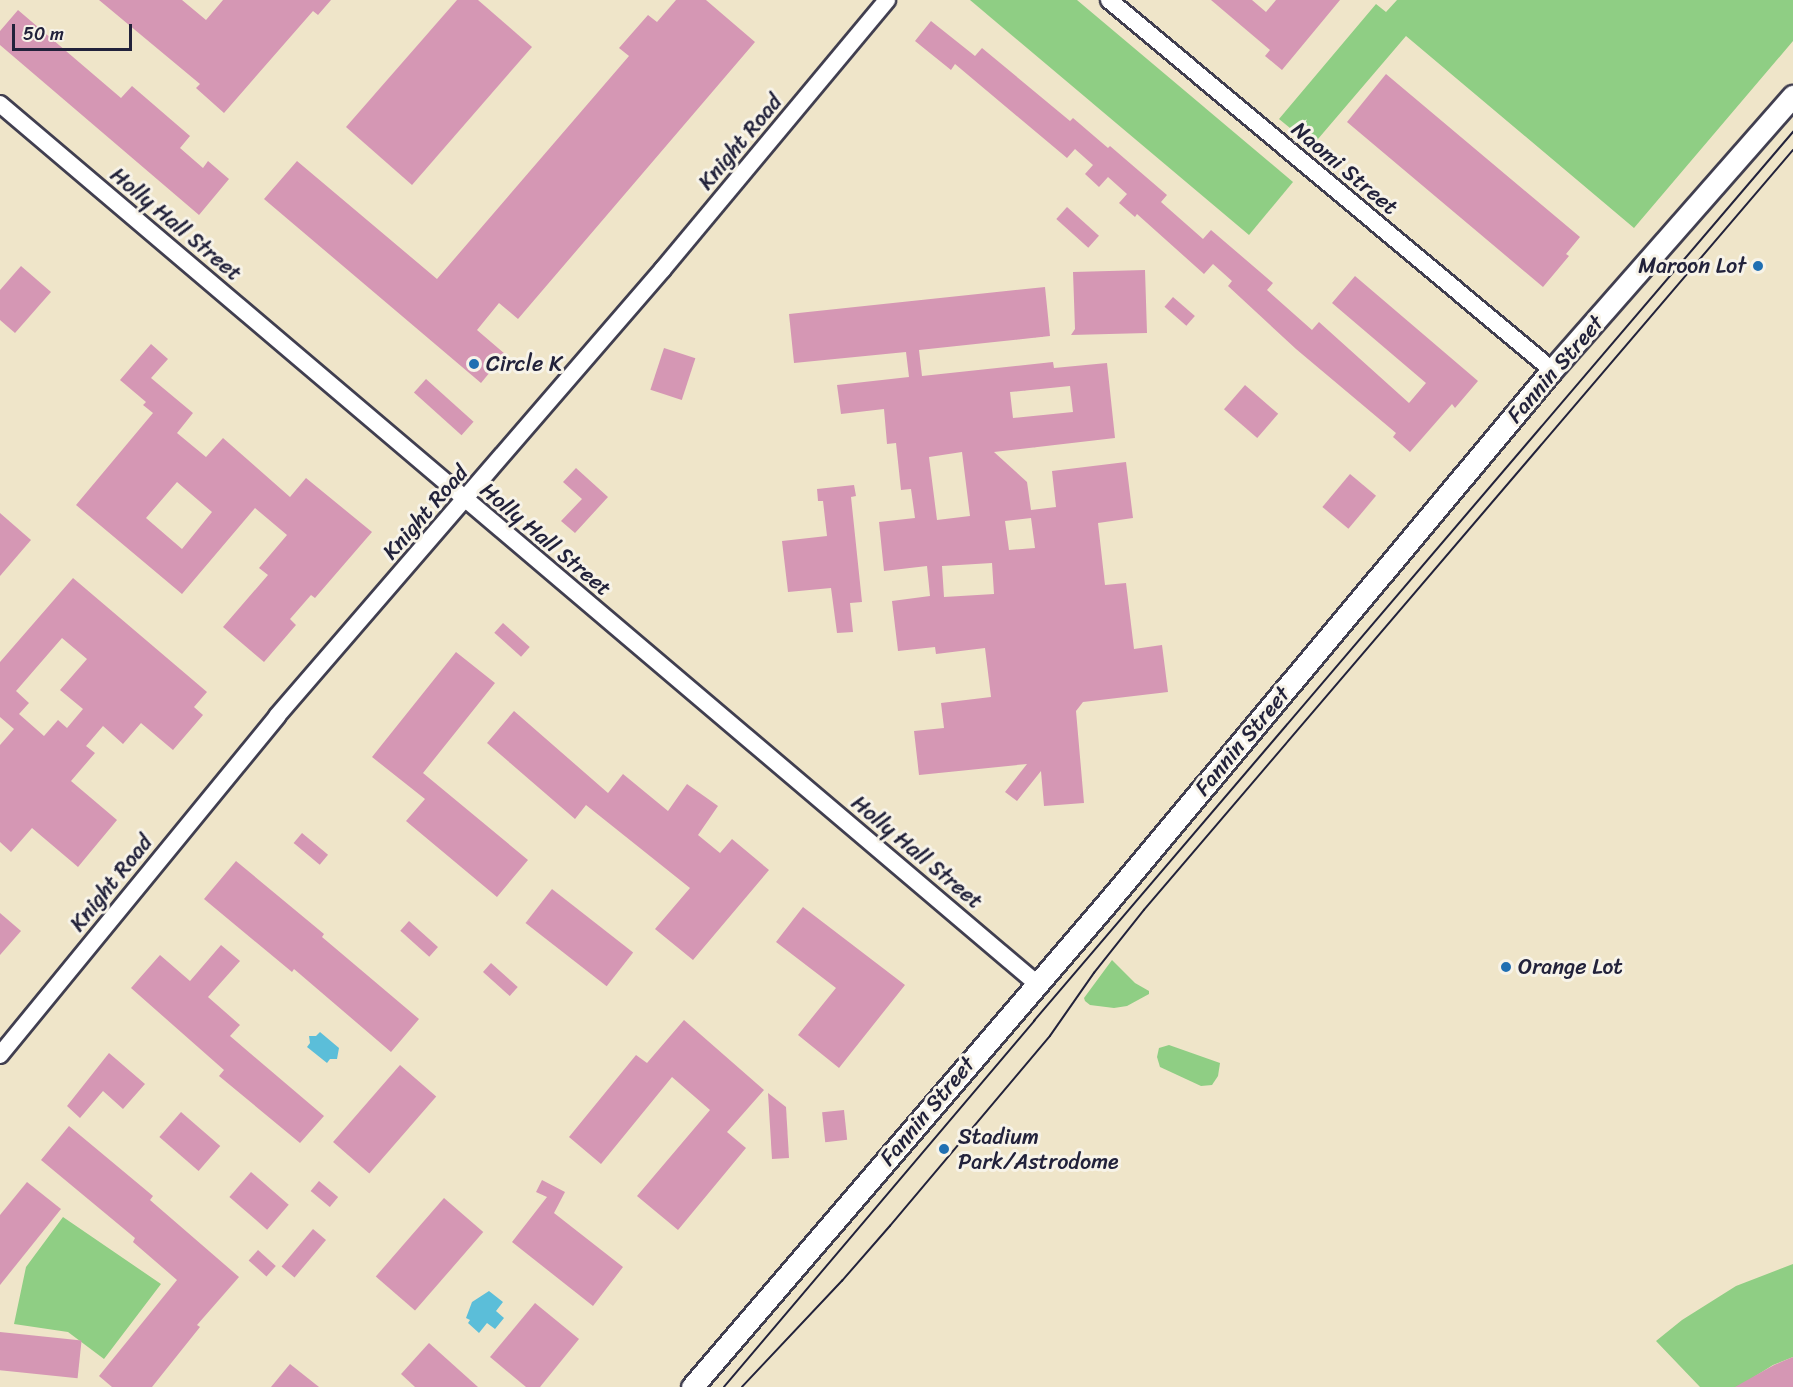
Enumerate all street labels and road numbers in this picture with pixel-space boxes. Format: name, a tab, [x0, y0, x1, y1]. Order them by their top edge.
street label: Knight Road	[692, 89, 788, 195]
street label: Naomi Street	[1287, 116, 1403, 220]
street label: Holly Hall Street	[104, 161, 248, 287]
street label: Fannin Street	[1501, 310, 1609, 428]
street label: Knight Road	[377, 459, 473, 565]
street label: Holly Hall Street	[474, 476, 618, 602]
street label: Fannin Street	[1189, 681, 1295, 801]
street label: Holly Hall Street	[845, 789, 989, 915]
street label: Knight Road	[64, 829, 158, 937]
street label: Fannin Street	[874, 1051, 980, 1171]

